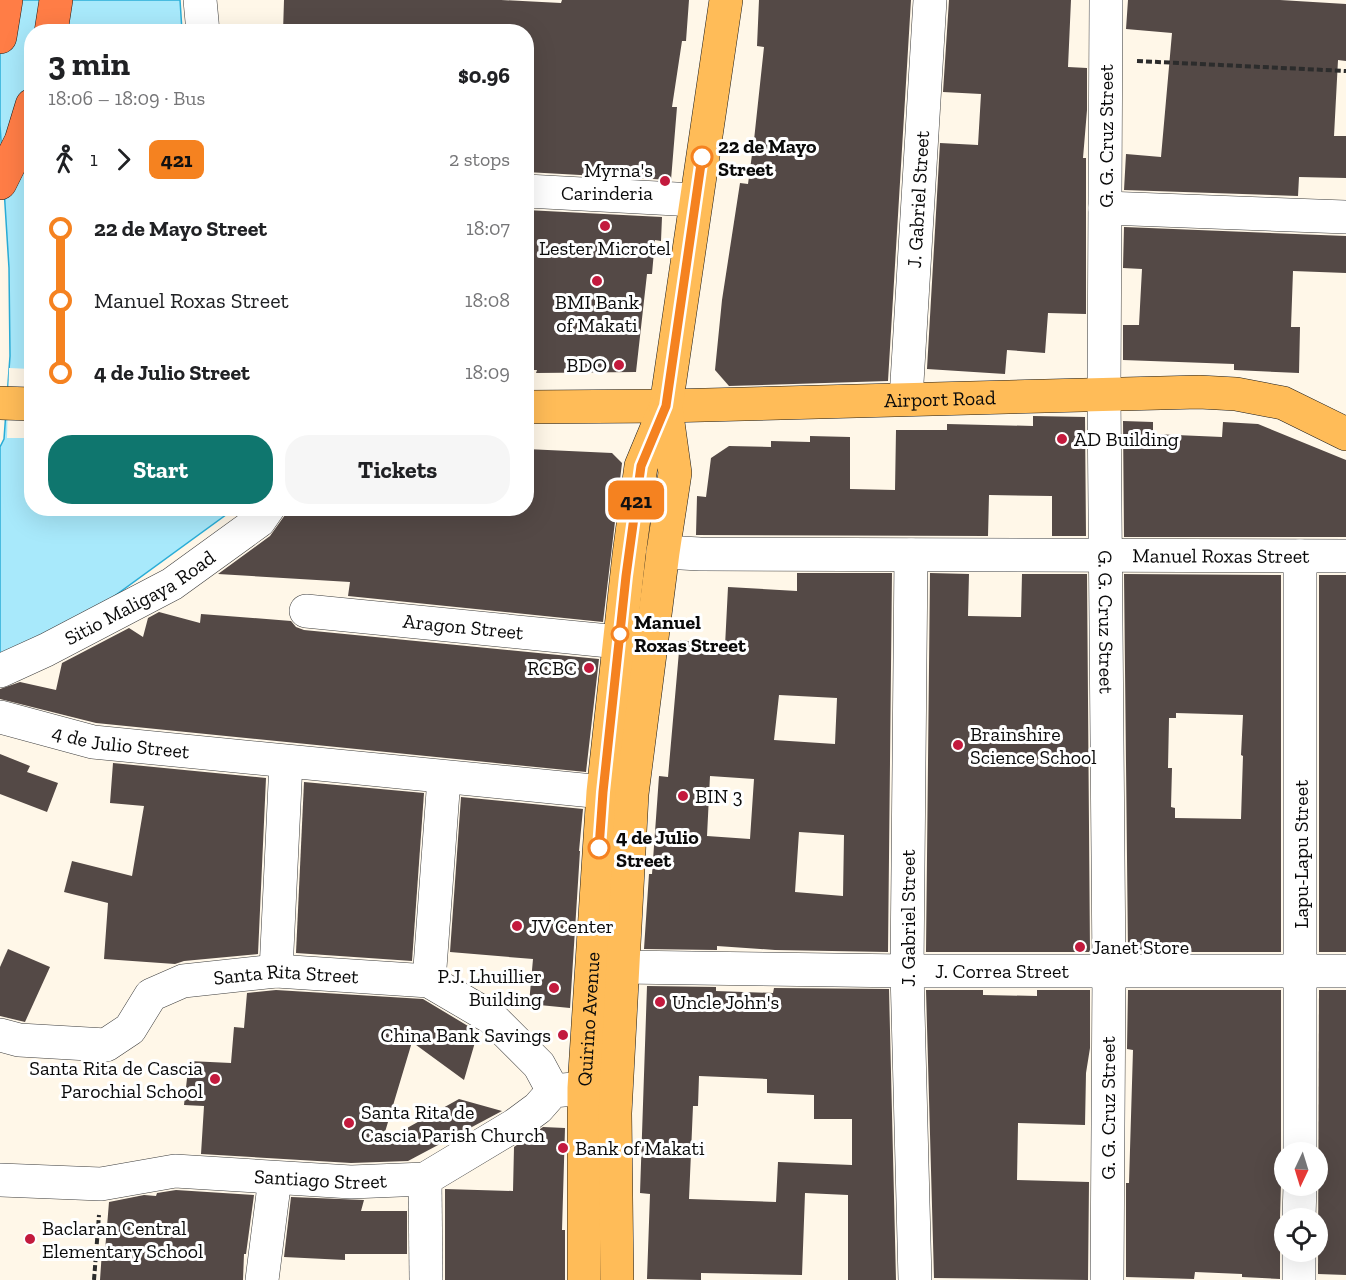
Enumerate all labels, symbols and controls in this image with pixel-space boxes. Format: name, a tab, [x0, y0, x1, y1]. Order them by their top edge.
text: 3 min	[48, 44, 130, 83]
text: $0.96	[458, 62, 510, 89]
street label: G. G. Cruz Street	[1094, 64, 1118, 208]
text: 18:06 – 18:09 · Bus	[48, 86, 205, 110]
street label: J. Gabriel Street	[902, 129, 934, 269]
place label: 22 de Mayo Street	[718, 134, 817, 181]
icon: walk	[48, 143, 81, 176]
icon: forward	[107, 143, 140, 176]
marker: 22 de Mayo Street	[691, 146, 713, 168]
text: 1	[90, 147, 98, 171]
text: 421	[161, 147, 192, 172]
text: 2 stops	[449, 147, 510, 171]
place label: Myrna's Carinderia	[561, 158, 653, 205]
marker: Myrna's Carinderia	[658, 174, 672, 188]
text: 22 de Mayo Street	[94, 215, 267, 242]
text: 18:07	[466, 216, 510, 240]
marker: Lester Microtel	[598, 219, 612, 233]
place label: Lester Microtel	[539, 236, 671, 260]
marker: BMI Bank of Makati	[590, 274, 604, 288]
text: Manuel Roxas Street	[94, 287, 289, 314]
text: 18:08	[465, 288, 510, 312]
place label: BMI Bank of Makati	[555, 290, 640, 337]
place label: BDO	[566, 353, 607, 377]
marker: BDO	[612, 358, 626, 372]
text: 4 de Julio Street	[94, 359, 250, 386]
text: 18:09	[465, 360, 510, 384]
street label: Airport Road	[884, 385, 996, 412]
place label: AD Building	[1074, 427, 1179, 451]
marker: AD Building	[1055, 432, 1069, 446]
button: Start	[48, 435, 273, 504]
button: Tickets	[285, 435, 510, 504]
line badge: 421	[602, 480, 670, 520]
text: 421	[620, 488, 652, 513]
street label: Manuel Roxas Street	[1132, 543, 1310, 568]
street label: Sitio Maligaya Road	[60, 545, 220, 650]
street label: G. G. Cruz Street	[1093, 550, 1119, 695]
street label: Aragon Street	[402, 609, 525, 645]
place label: Manuel Roxas Street	[634, 610, 747, 657]
marker: Manuel Roxas Street	[611, 625, 629, 643]
place label: RCBC	[527, 656, 577, 680]
marker: RCBC	[582, 661, 596, 675]
street label: 4 de Julio Street	[50, 720, 191, 763]
place label: Brainshire Science School	[970, 722, 1096, 769]
marker: Brainshire Science School	[951, 738, 965, 752]
street label: Lapu-Lapu Street	[1289, 779, 1313, 928]
place label: BIN 3	[695, 784, 743, 808]
marker: BIN 3	[676, 789, 690, 803]
place label: 4 de Julio Street	[616, 825, 699, 872]
marker: 4 de Julio Street	[588, 837, 610, 859]
street label: J. Gabriel Street	[896, 849, 920, 987]
place label: JV Center	[529, 914, 614, 938]
marker: JV Center	[510, 919, 524, 933]
place label: Janet Store	[1092, 935, 1189, 959]
marker: Janet Store	[1073, 940, 1087, 954]
street label: Quirino Avenue	[572, 951, 605, 1087]
street label: Santa Rita Street	[212, 959, 360, 990]
street label: J. Correa Street	[935, 959, 1069, 983]
place label: P.J. Lhuillier Building	[438, 964, 542, 1011]
marker: P.J. Lhuillier Building	[547, 981, 561, 995]
place label: Uncle John's	[672, 990, 779, 1014]
marker: Uncle John's	[653, 995, 667, 1009]
place label: China Bank Savings	[381, 1023, 551, 1047]
marker: China Bank Savings	[556, 1028, 570, 1042]
street label: G. G. Cruz Street	[1096, 1036, 1120, 1180]
place label: Santa Rita de Cascia Parochial School	[29, 1056, 203, 1103]
marker: Santa Rita de Cascia Parochial School	[208, 1072, 222, 1086]
place label: Santa Rita de Cascia Parish Church	[361, 1100, 546, 1147]
marker: Santa Rita de Cascia Parish Church	[342, 1116, 356, 1130]
place label: Bank of Makati	[575, 1136, 705, 1160]
marker: Bank of Makati	[556, 1141, 570, 1155]
north arrow	[1274, 1142, 1328, 1196]
map controls	[1274, 1142, 1328, 1262]
street label: Santiago Street	[253, 1164, 388, 1194]
button: locate	[1274, 1208, 1328, 1262]
place label: Baclaran Central Elementary School	[42, 1216, 203, 1263]
marker: Baclaran Central Elementary School	[23, 1232, 37, 1246]

